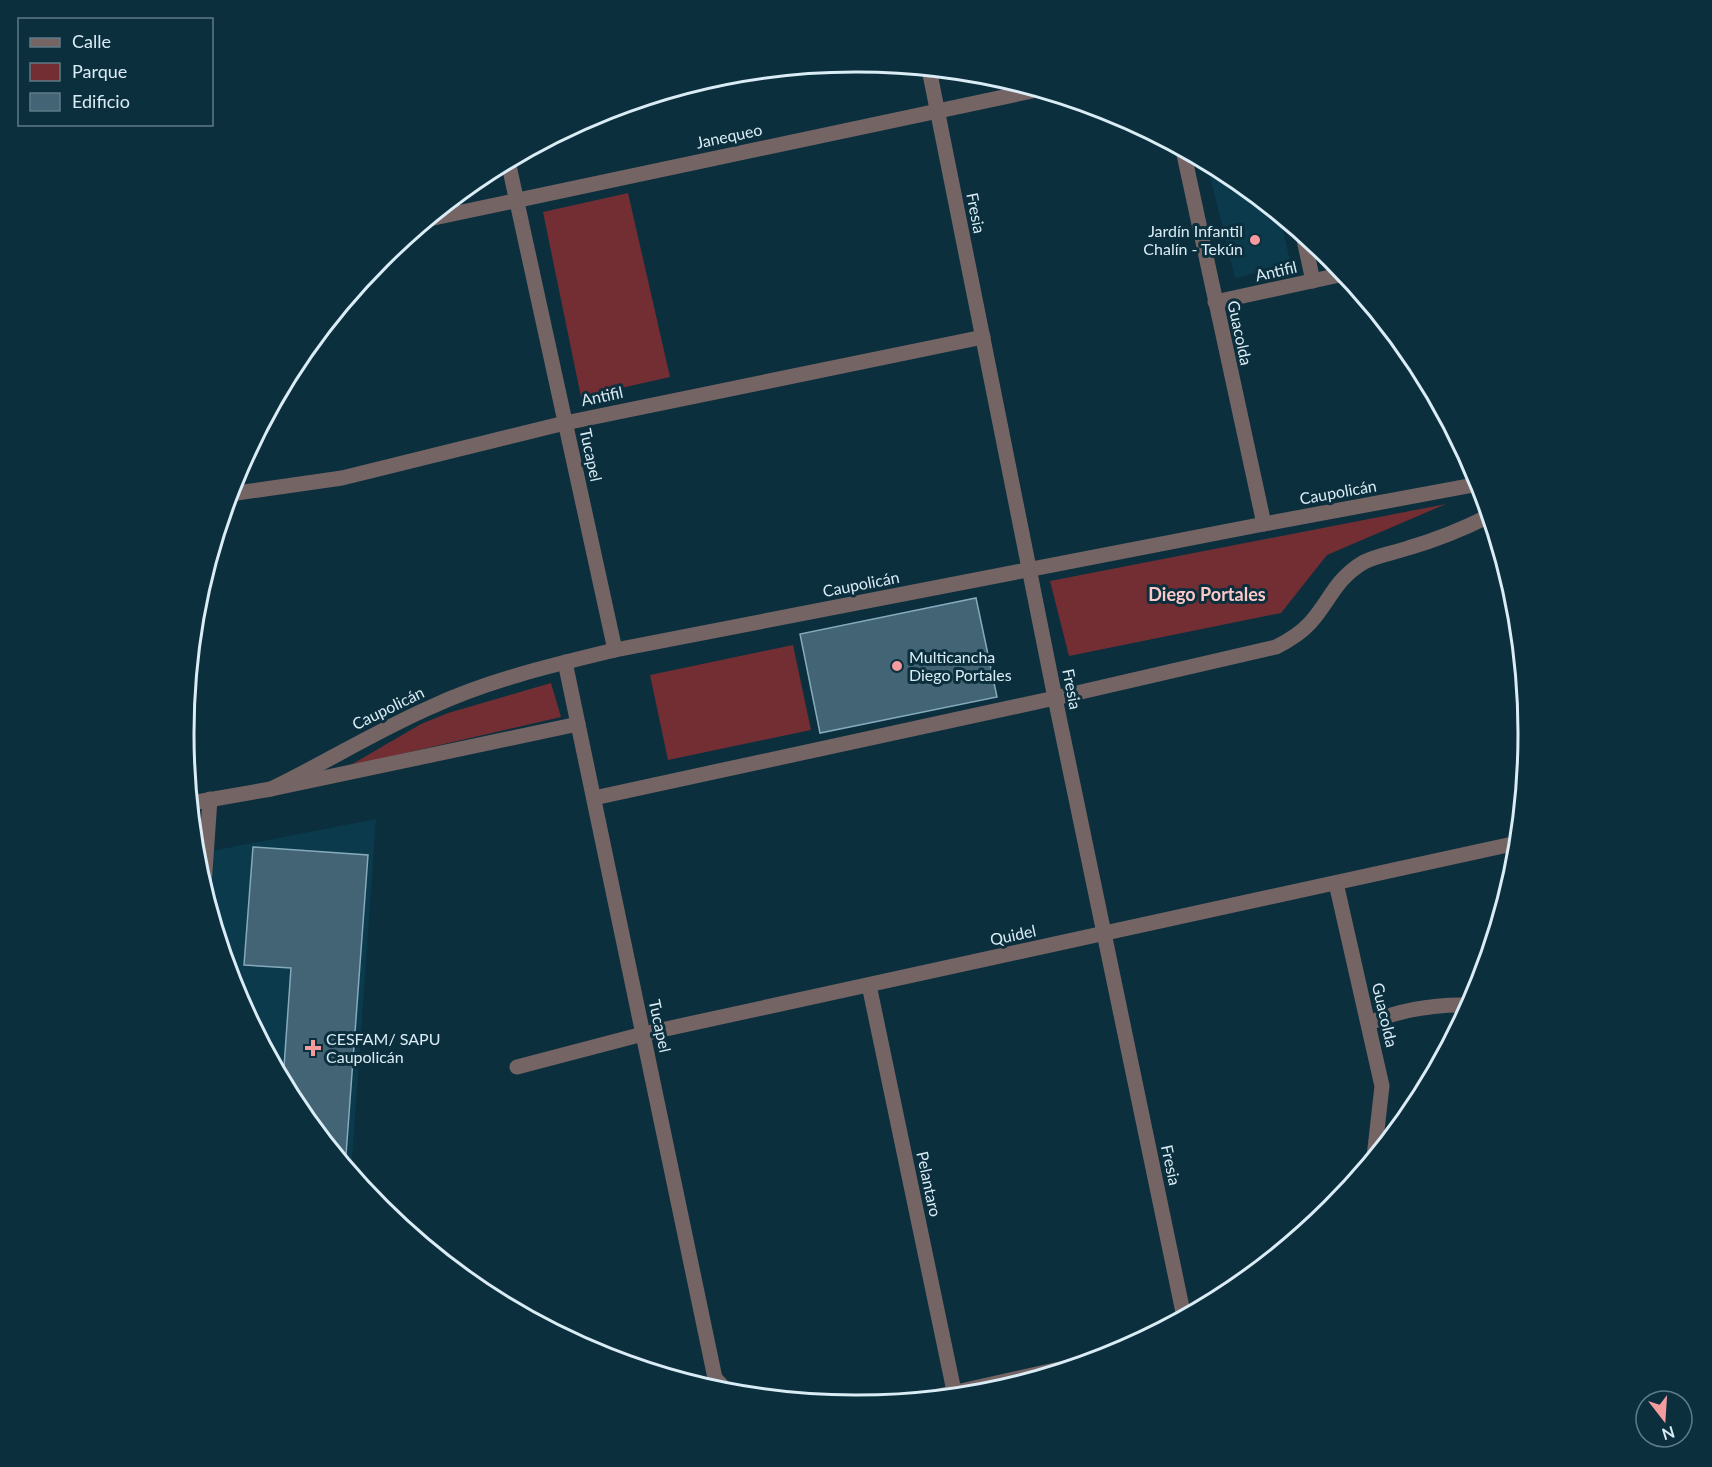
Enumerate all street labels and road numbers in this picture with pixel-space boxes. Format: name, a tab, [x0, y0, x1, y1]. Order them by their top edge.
street label: Janequeo	[694, 119, 764, 152]
street label: Fresia	[963, 191, 990, 235]
street label: Antifil	[1253, 256, 1299, 285]
street label: Guacolda	[1224, 299, 1257, 367]
street label: Antifil	[579, 382, 625, 409]
street label: Tucapel	[577, 427, 606, 483]
street label: Caupolicán	[1298, 475, 1378, 508]
street label: Caupolicán	[821, 567, 901, 600]
street label: Fresia	[1059, 667, 1086, 711]
street label: Caupolicán	[349, 682, 427, 733]
street label: Quidel	[988, 920, 1038, 949]
street label: Guacolda	[1369, 981, 1402, 1049]
street label: Tucapel	[646, 998, 675, 1054]
street label: Fresia	[1158, 1143, 1185, 1187]
street label: Pelantaro	[913, 1149, 946, 1218]

